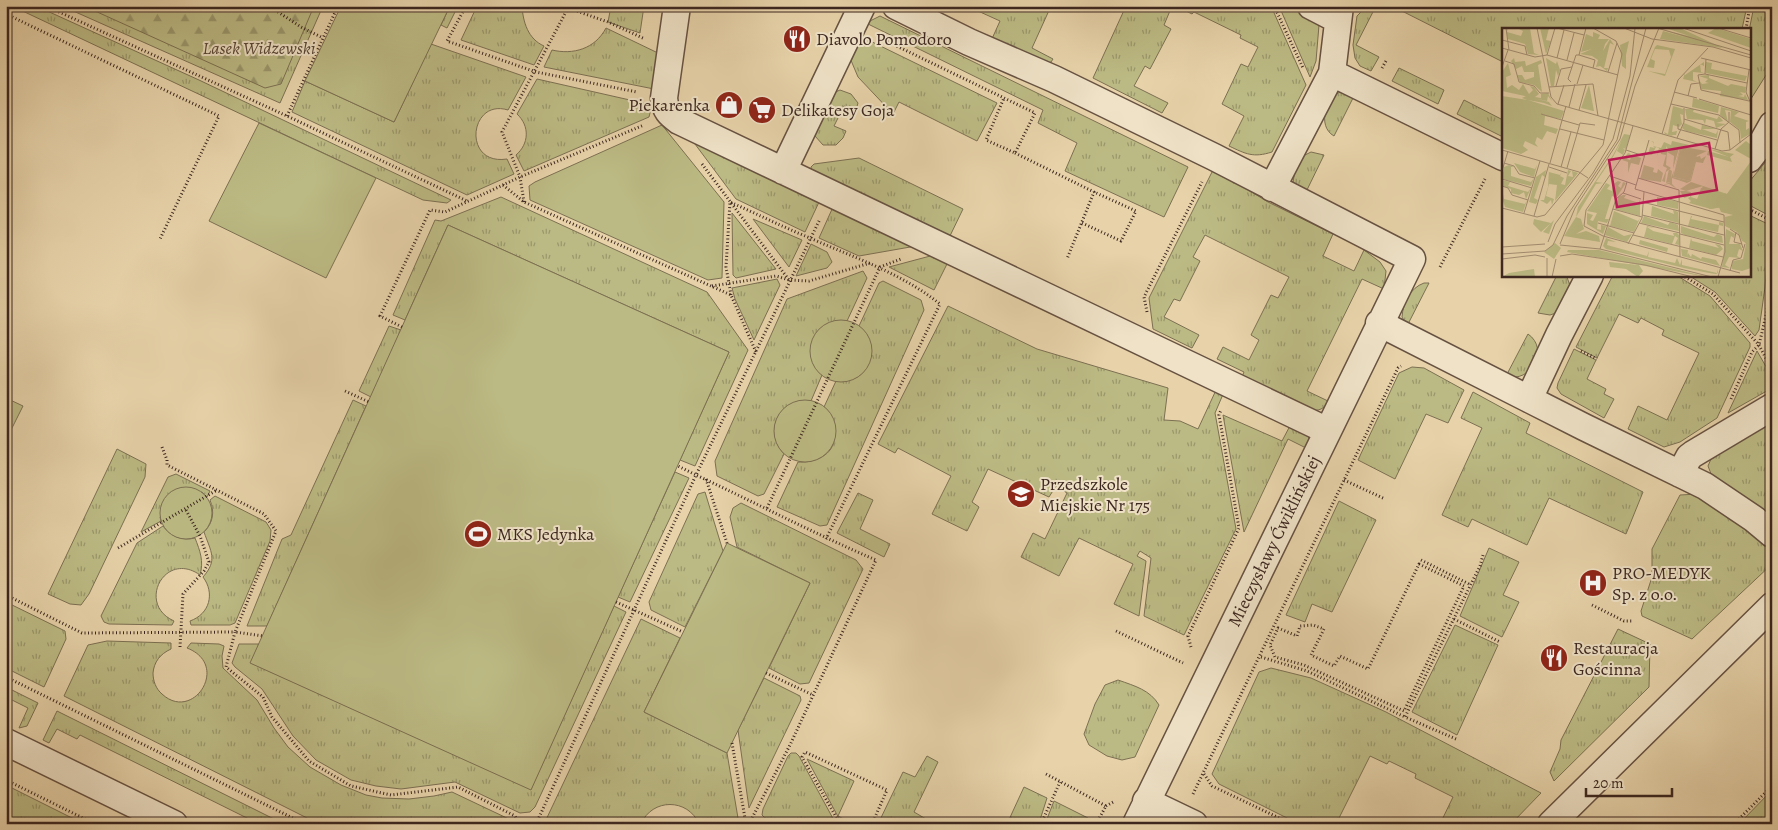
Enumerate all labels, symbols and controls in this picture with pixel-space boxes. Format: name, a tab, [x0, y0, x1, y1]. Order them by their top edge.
restaurant icon: Diavolo Pomodoro	[782, 24, 812, 54]
place label: Diavolo Pomodoro	[816, 27, 952, 51]
inset map	[1502, 28, 1750, 276]
park label: Lasek Widzewski	[202, 36, 316, 60]
shop icon: Piekarenka	[714, 90, 744, 120]
place label: Piekarenka	[629, 93, 711, 117]
supermarket icon: Delikatesy Goja	[747, 95, 777, 125]
place label: Delikatesy Goja	[781, 98, 895, 122]
street label: Mieczysławy Ćwiklińskiej	[1222, 451, 1326, 631]
place label: Przedszkole Miejskie Nr 175	[1040, 472, 1150, 517]
school or university icon: Przedszkole Miejskie Nr 175	[1006, 479, 1036, 509]
sports icon: MKS Jedynka	[463, 519, 493, 549]
place label: MKS Jedynka	[497, 522, 595, 546]
place label: PRO-MEDYK Sp. z o.o.	[1612, 561, 1711, 606]
hospital icon: PRO-MEDYK Sp. z o.o.	[1578, 568, 1608, 598]
place label: Restauracja Gościnna	[1573, 636, 1659, 681]
restaurant icon: Restauracja Gościnna	[1539, 643, 1569, 673]
scale bar	[1586, 765, 1672, 797]
text: 20 m	[1593, 773, 1624, 793]

